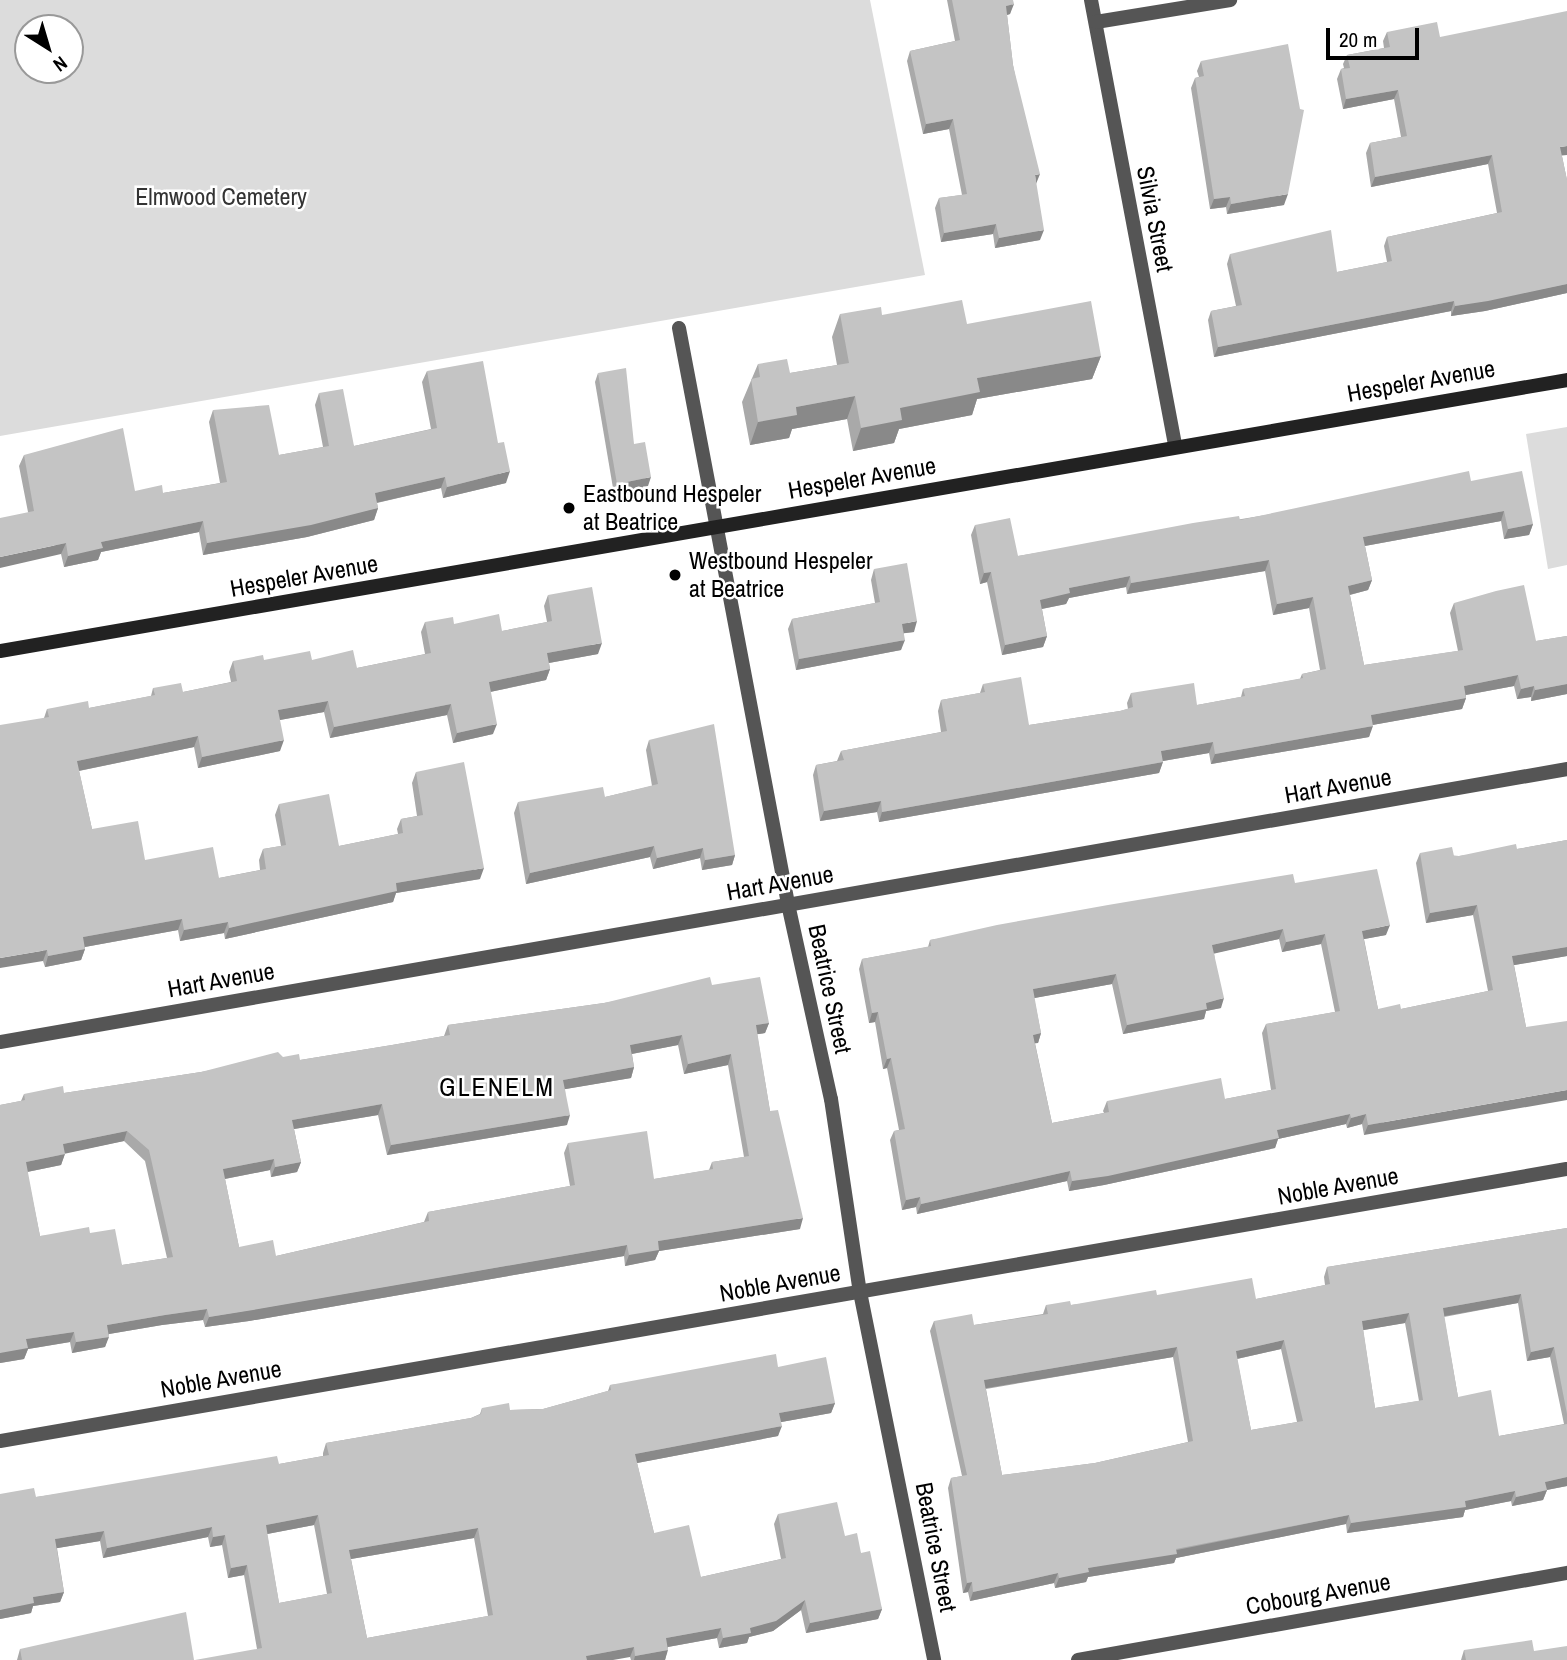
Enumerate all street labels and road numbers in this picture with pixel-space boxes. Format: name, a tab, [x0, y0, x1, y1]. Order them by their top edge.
street label: Silvia Street	[1131, 164, 1179, 274]
street label: Hespeler Avenue	[1344, 354, 1498, 408]
street label: Hespeler Avenue	[785, 451, 939, 505]
street label: Hespeler Avenue	[227, 549, 381, 603]
street label: Hart Avenue	[1282, 762, 1394, 810]
street label: Hart Avenue	[724, 859, 836, 907]
street label: Beatrice Street	[802, 922, 858, 1056]
street label: Hart Avenue	[165, 956, 277, 1004]
street label: Noble Avenue	[1275, 1161, 1401, 1211]
street label: Noble Avenue	[717, 1258, 843, 1308]
street label: Noble Avenue	[158, 1354, 284, 1404]
street label: Beatrice Street	[909, 1480, 963, 1614]
street label: Cobourg Avenue	[1243, 1567, 1393, 1621]

